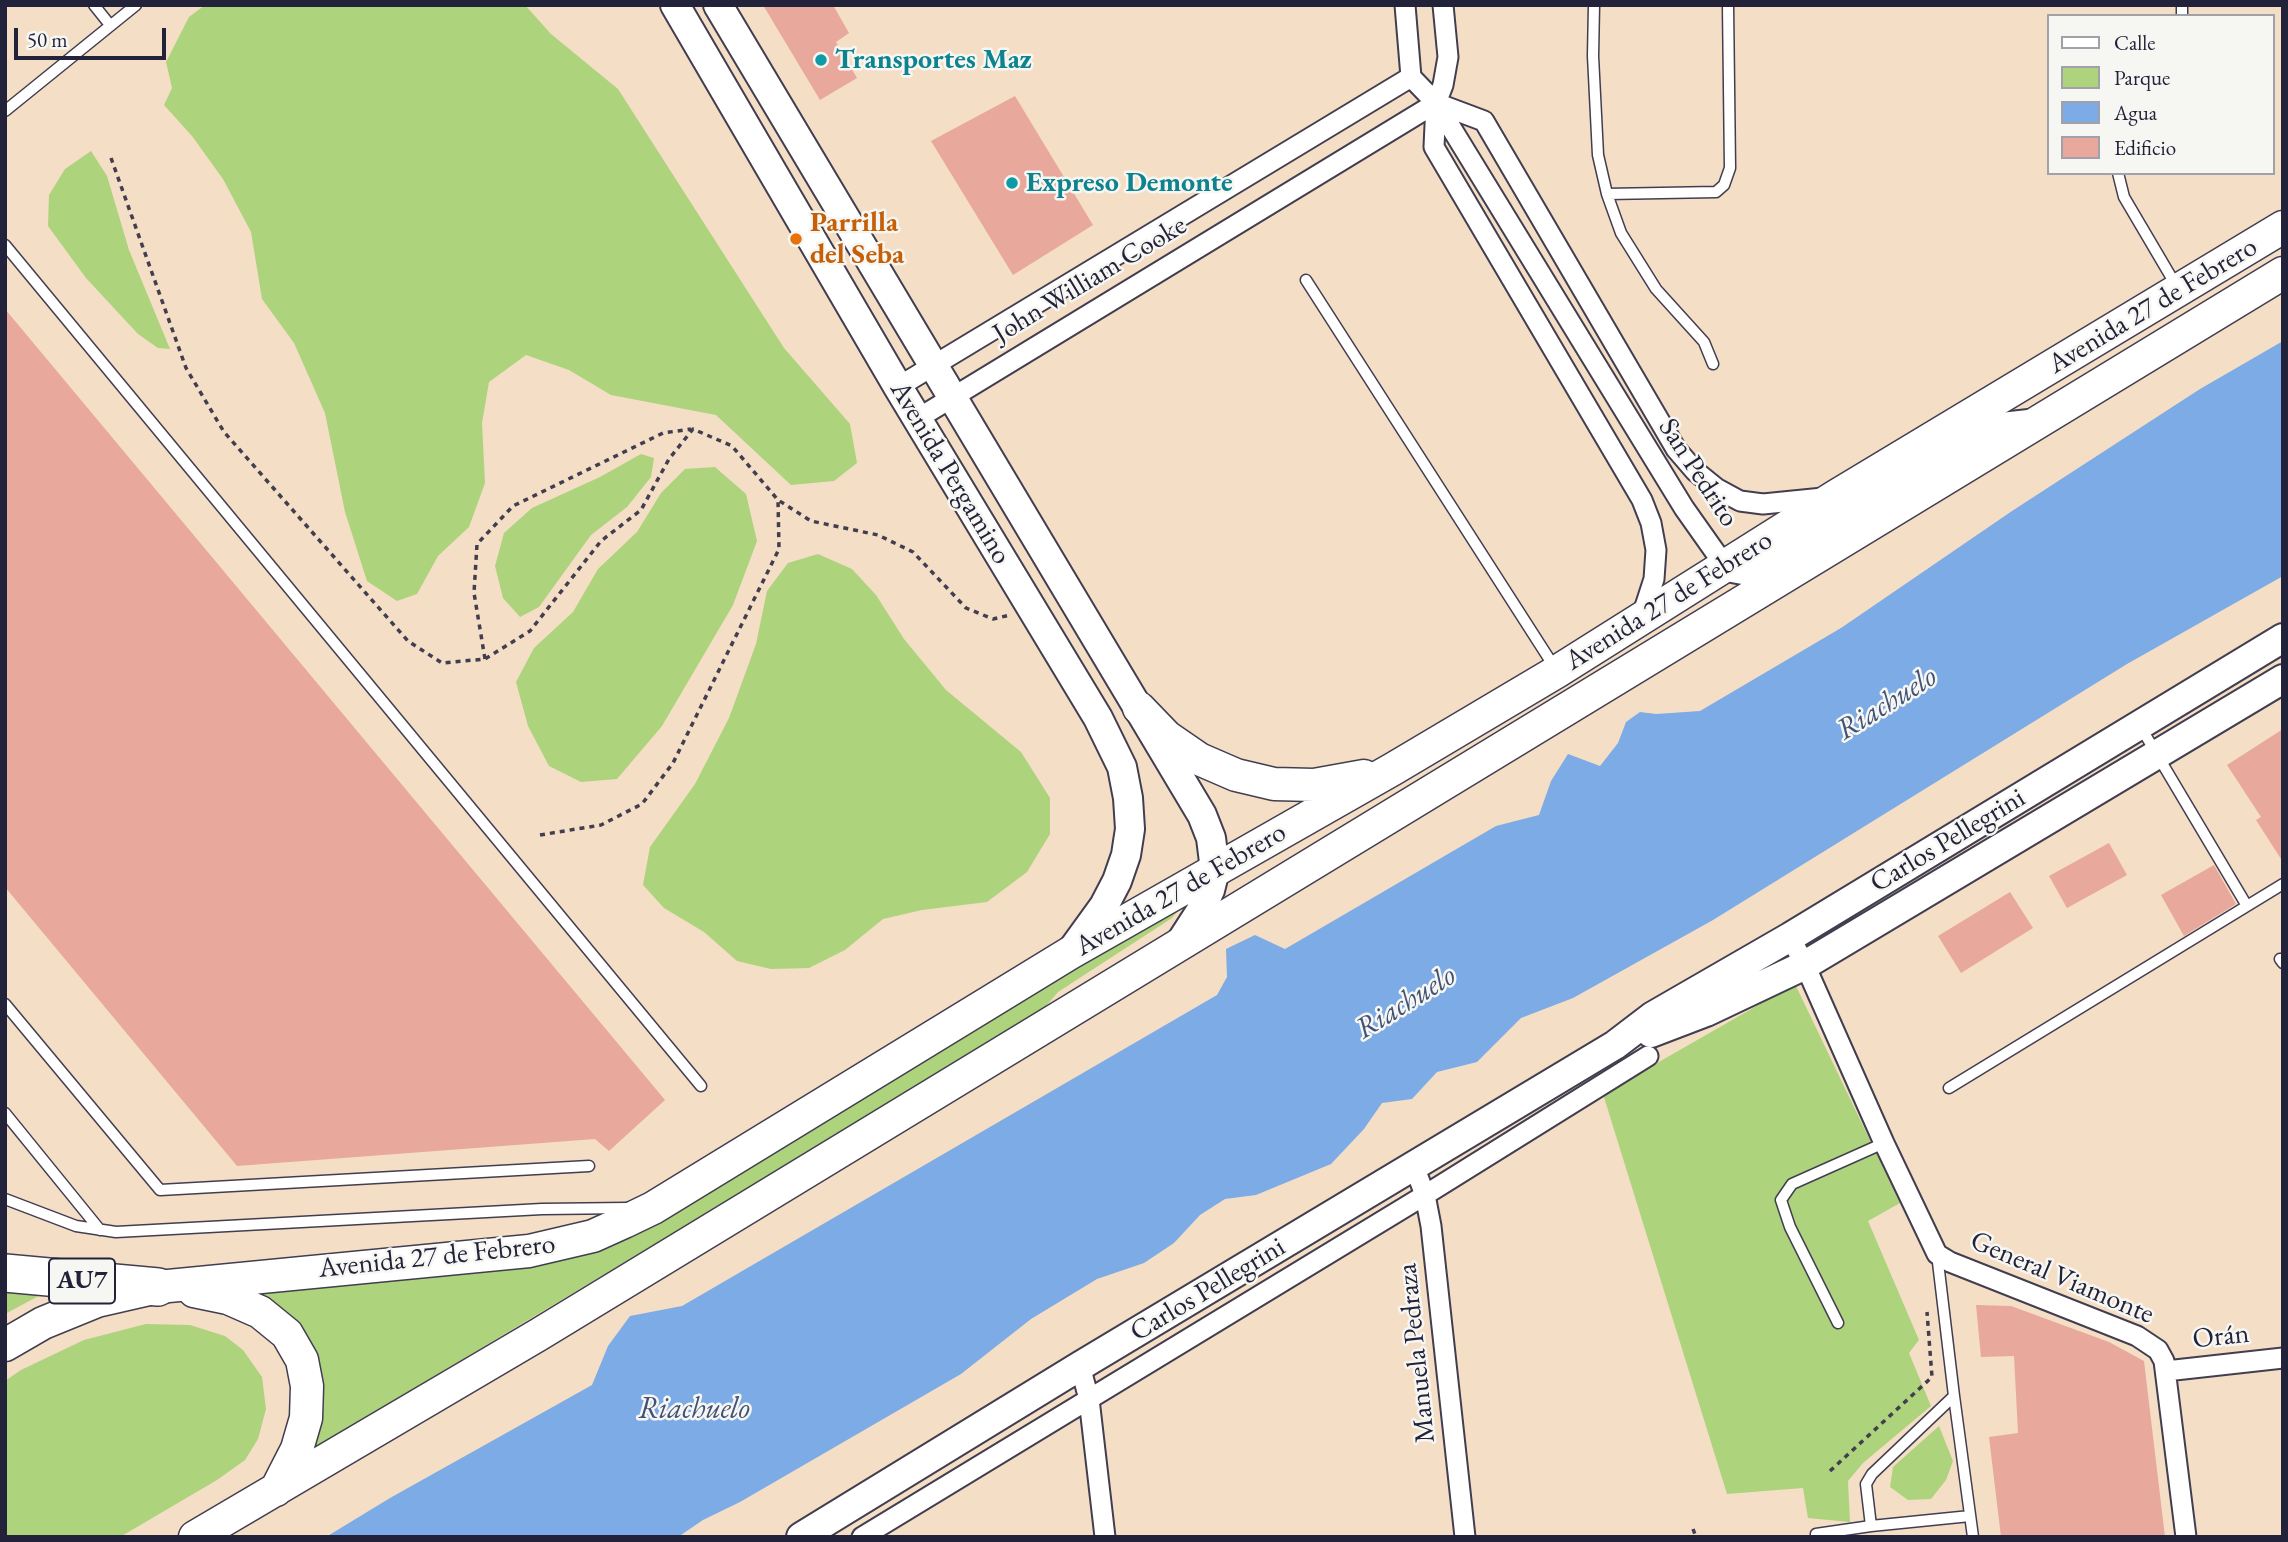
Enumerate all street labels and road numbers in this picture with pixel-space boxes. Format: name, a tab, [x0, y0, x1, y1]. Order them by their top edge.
street label: John William Cooke	[987, 209, 1193, 351]
street label: Avenida 27 de Febrero	[2042, 230, 2264, 382]
street label: Avenida Pergamino	[882, 375, 1018, 571]
street label: San Pedrito	[1651, 413, 1745, 533]
street label: Avenida 27 de Febrero	[1559, 524, 1779, 678]
street label: Carlos Pellegrini	[1864, 782, 2032, 900]
street label: Avenida 27 de Febrero	[1070, 816, 1292, 964]
street label: General Viamonte	[1965, 1224, 2159, 1332]
street label: Avenida 27 de Febrero	[317, 1228, 557, 1286]
street label: Carlos Pellegrini	[1124, 1231, 1292, 1349]
road number: AU7	[49, 1258, 115, 1304]
street label: Manuela Pedraza	[1391, 1262, 1443, 1444]
street label: Orán	[2191, 1317, 2251, 1357]

